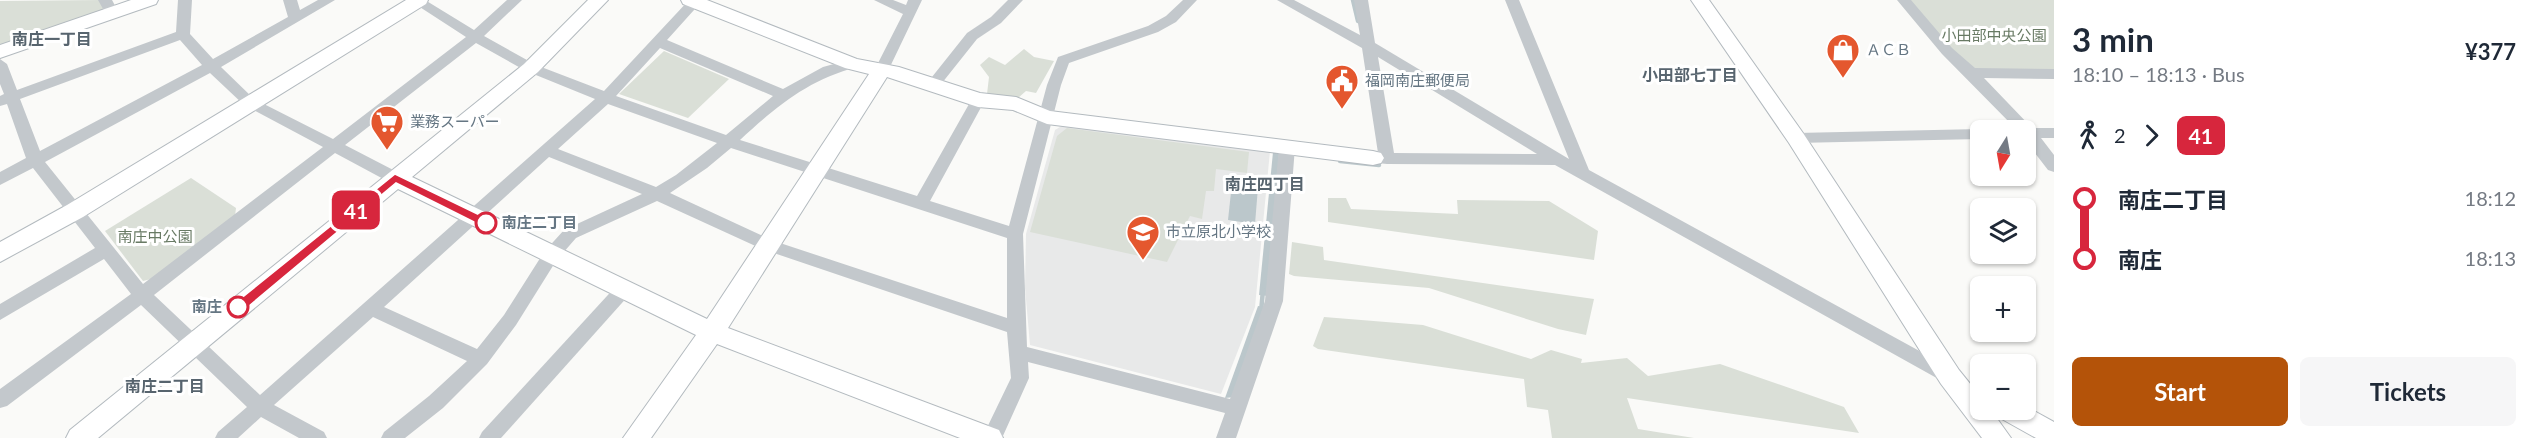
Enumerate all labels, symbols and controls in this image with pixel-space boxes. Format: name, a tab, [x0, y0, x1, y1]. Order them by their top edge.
text: 3 min	[2072, 19, 2154, 59]
park label: 小田部中央公園	[1941, 26, 2047, 44]
district label: 南庄一丁目	[12, 29, 92, 48]
shop icon: ＡＣＢ	[1825, 32, 1861, 79]
text: ¥377	[2465, 38, 2516, 65]
place label: ＡＣＢ	[1866, 40, 1911, 58]
text: 18:10 – 18:13 · Bus	[2072, 62, 2245, 86]
public building icon: 福岡南庄郵便局	[1324, 63, 1360, 110]
district label: 小田部七丁目	[1642, 65, 1738, 84]
place label: 福岡南庄郵便局	[1365, 71, 1470, 89]
supermarket icon: 業務スーパー	[369, 104, 405, 151]
place label: 業務スーパー	[410, 112, 500, 130]
icon: walk	[2072, 119, 2105, 152]
icon: forward	[2135, 119, 2168, 152]
north arrow	[1970, 120, 2036, 186]
map controls	[1970, 120, 2036, 420]
text: 2	[2114, 123, 2126, 147]
text: 41	[2189, 123, 2213, 148]
district label: 南庄四丁目	[1225, 174, 1305, 193]
text: 南庄二丁目	[2118, 186, 2228, 213]
text: 18:12	[2465, 186, 2516, 210]
line badge: 41	[329, 190, 383, 230]
text: 41	[344, 198, 368, 223]
button: layers	[1970, 198, 2036, 264]
marker: 南庄二丁目	[475, 212, 497, 234]
place label: 南庄二丁目	[502, 213, 577, 231]
school or university icon: 市立原北小学校	[1125, 214, 1161, 261]
place label: 市立原北小学校	[1166, 222, 1271, 240]
park label: 南庄中公園	[117, 227, 193, 245]
text: 南庄	[2118, 246, 2162, 273]
text: 18:13	[2465, 246, 2516, 270]
button: +	[1970, 276, 2036, 342]
marker: 南庄	[227, 296, 249, 318]
place label: 南庄	[192, 297, 222, 315]
button: −	[1970, 354, 2036, 420]
button: Start	[2072, 357, 2288, 426]
button: Tickets	[2300, 357, 2516, 426]
district label: 南庄二丁目	[125, 376, 205, 395]

